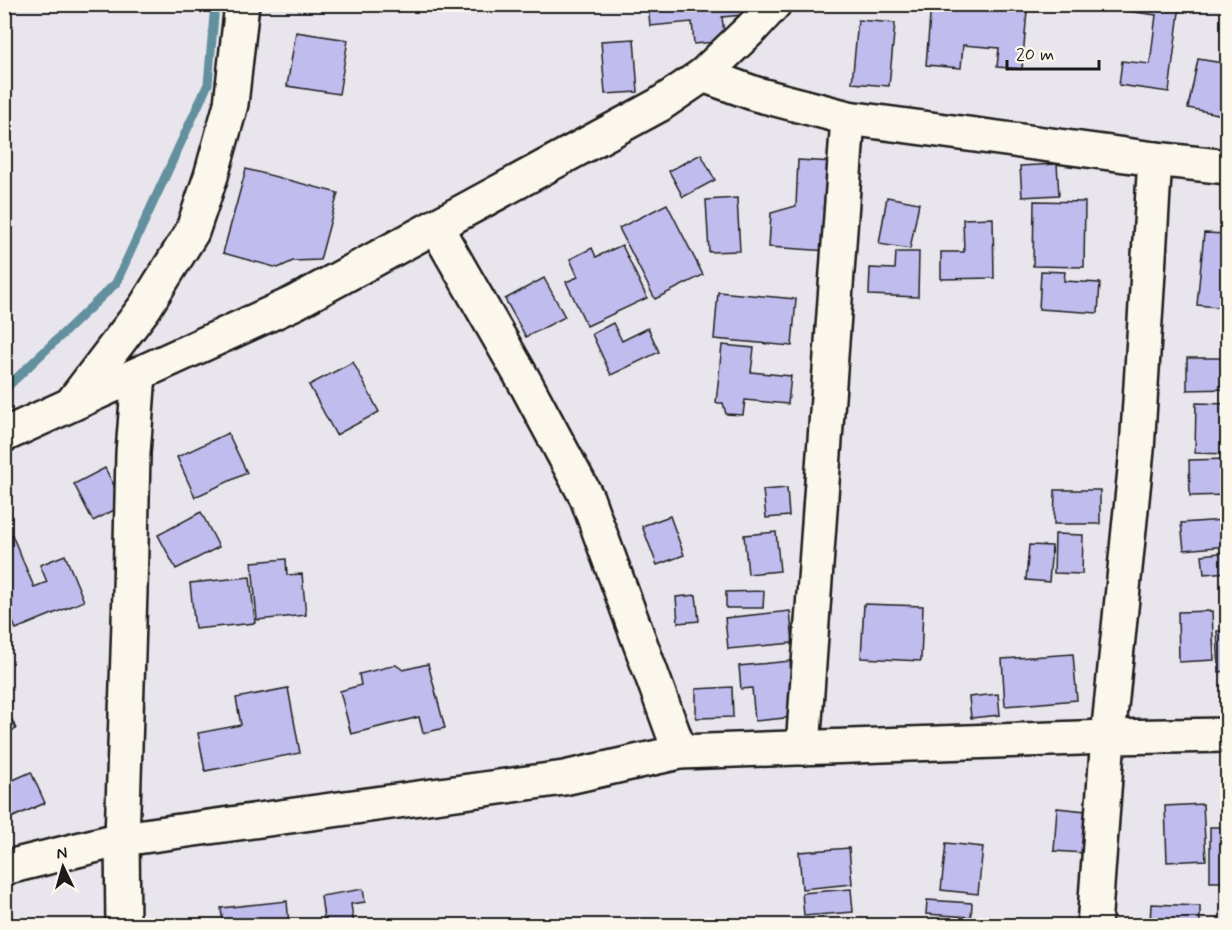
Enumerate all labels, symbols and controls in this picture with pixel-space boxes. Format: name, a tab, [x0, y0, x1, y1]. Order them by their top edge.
scale bar	[1007, 33, 1098, 71]
text: 20 m	[1016, 43, 1054, 67]
north arrow	[33, 837, 93, 897]
text: N	[56, 843, 68, 864]

